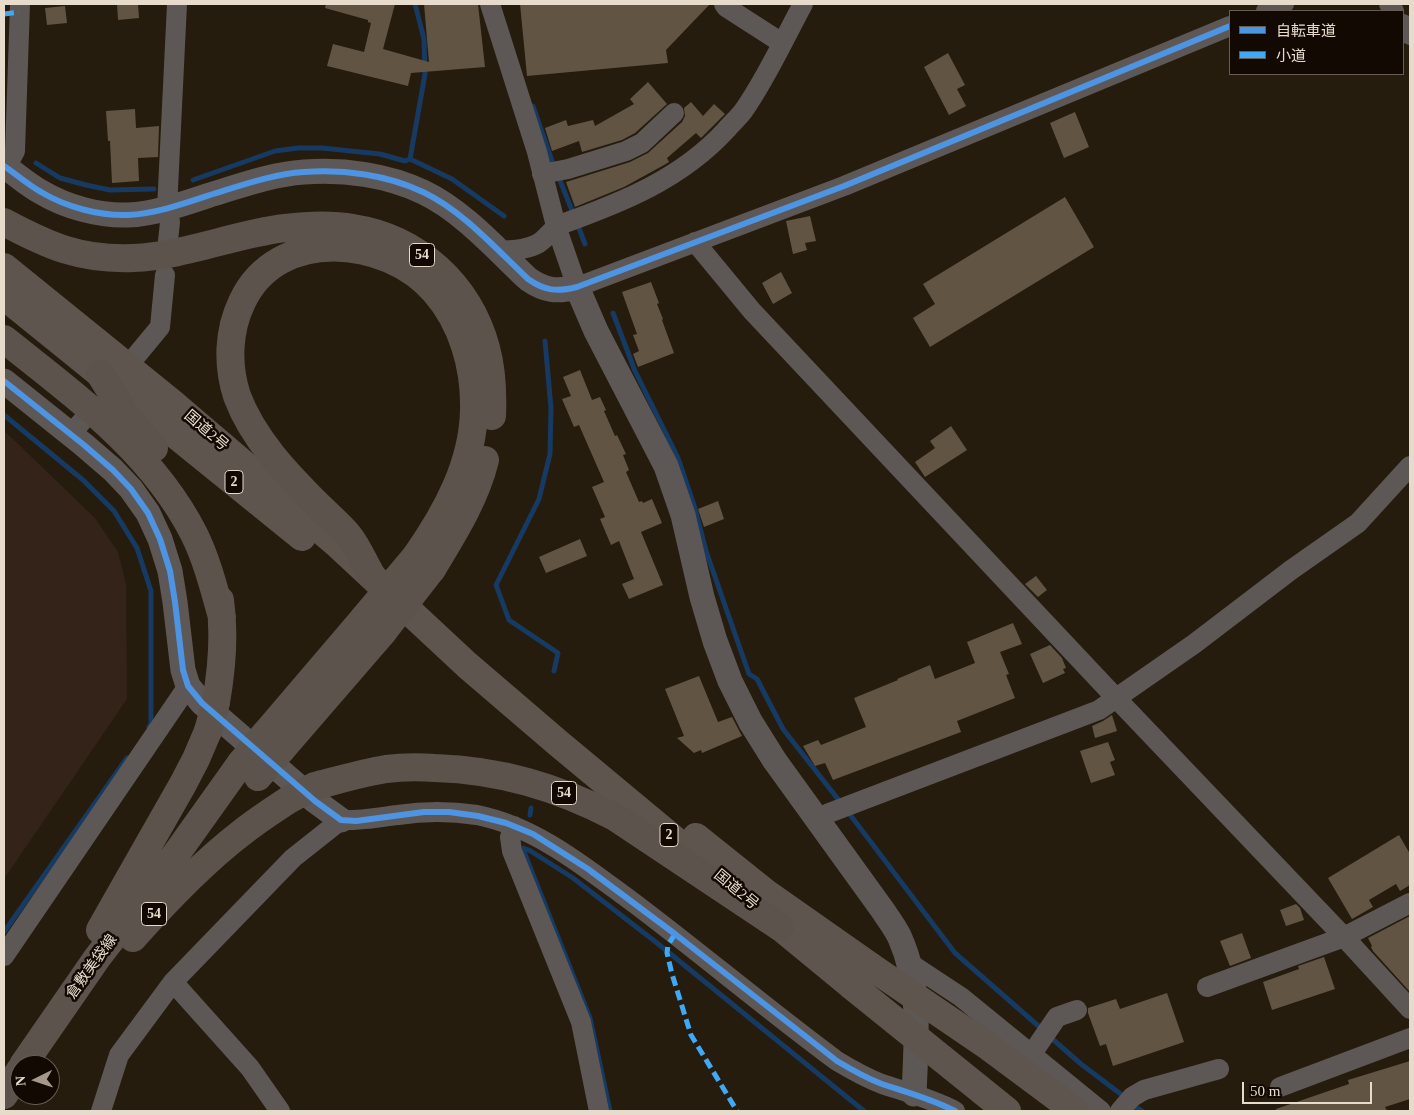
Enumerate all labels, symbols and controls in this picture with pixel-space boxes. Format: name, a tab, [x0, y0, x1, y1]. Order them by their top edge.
legend	[1229, 10, 1404, 75]
text: 自転車道	[1276, 23, 1336, 39]
text: 小道	[1276, 48, 1306, 64]
road number: 54	[410, 244, 434, 266]
street label: 国道2号	[180, 407, 232, 455]
road number: 2	[225, 471, 243, 494]
road number: 54	[552, 781, 576, 804]
road number: 2	[660, 824, 678, 846]
street label: 国道2号	[710, 866, 762, 914]
road number: 54	[142, 902, 166, 926]
street label: 倉敷美袋線	[63, 931, 121, 1003]
north arrow	[10, 1055, 60, 1105]
scale bar	[1244, 1072, 1374, 1104]
text: N	[13, 1075, 28, 1087]
text: 50 m	[1250, 1083, 1280, 1099]

